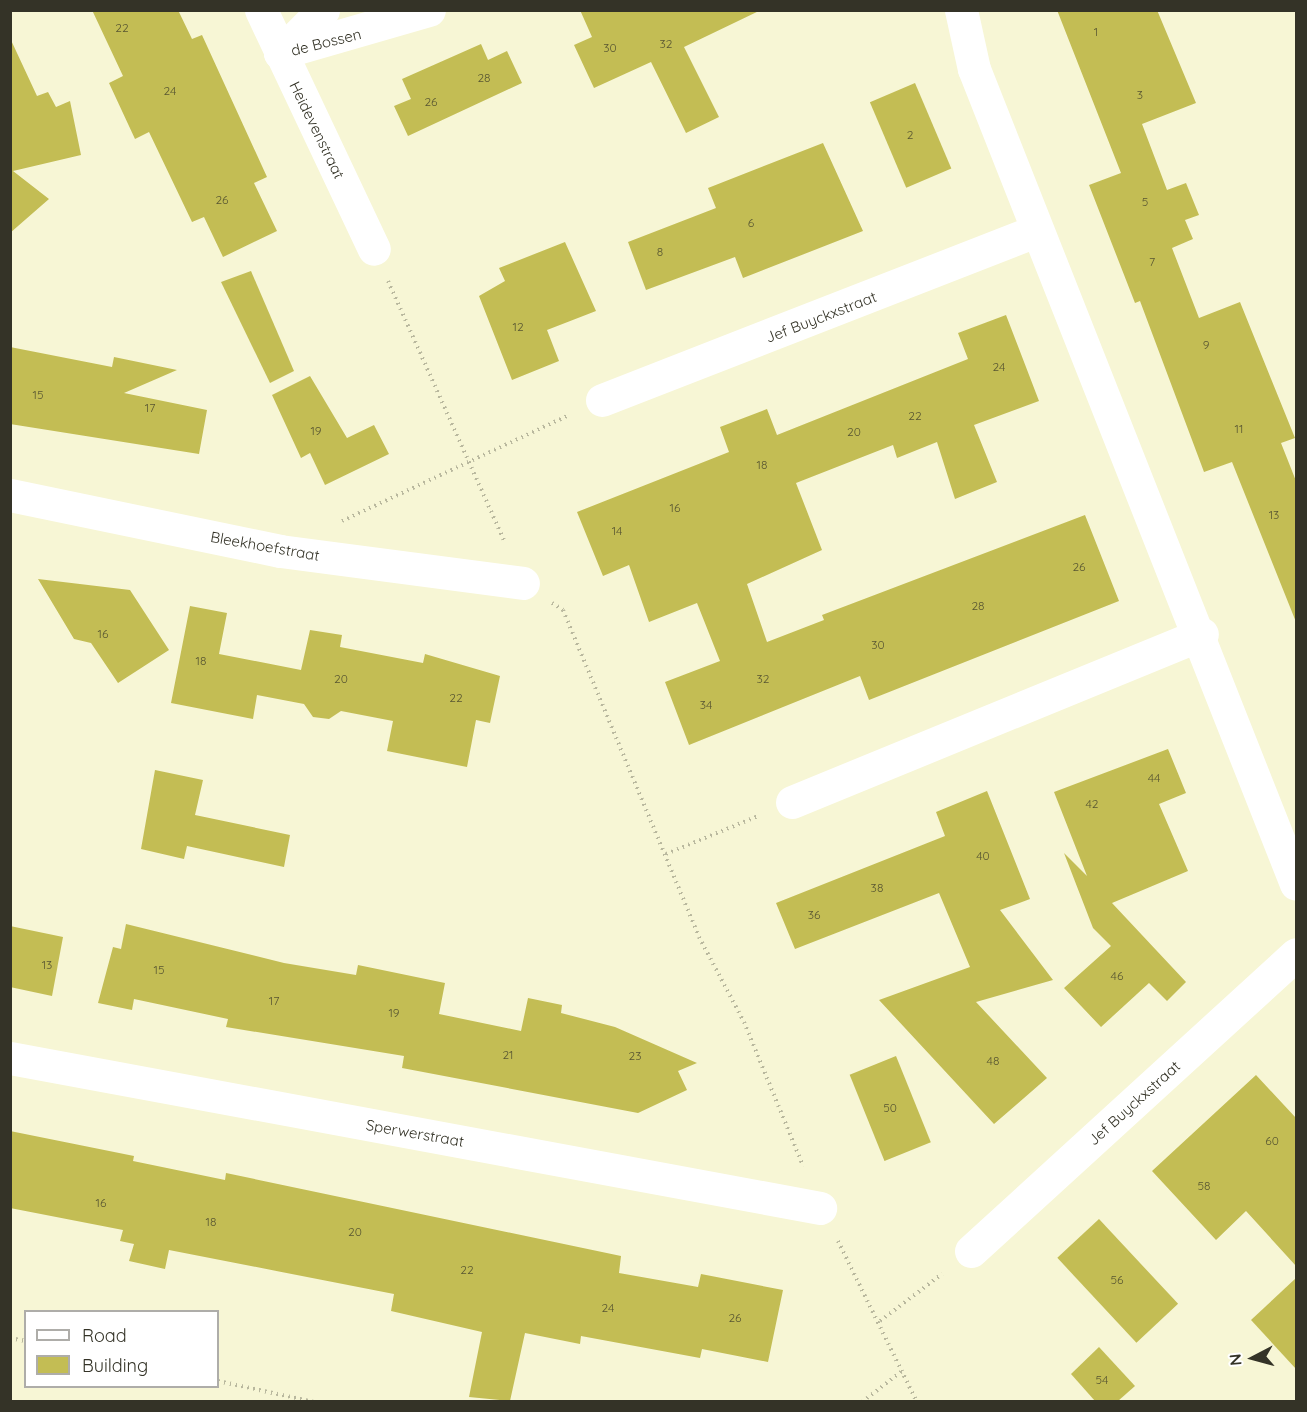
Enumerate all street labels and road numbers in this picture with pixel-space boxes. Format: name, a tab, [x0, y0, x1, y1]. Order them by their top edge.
street label: de Bossen	[289, 25, 363, 59]
street label: Heidevenstraat	[286, 78, 348, 182]
street label: Jef Buyckxstraat	[763, 288, 879, 346]
street label: Bleekhoefstraat	[209, 528, 321, 564]
street label: Jef Buyckxstraat	[1084, 1057, 1184, 1149]
street label: Sperwerstraat	[365, 1116, 465, 1150]

